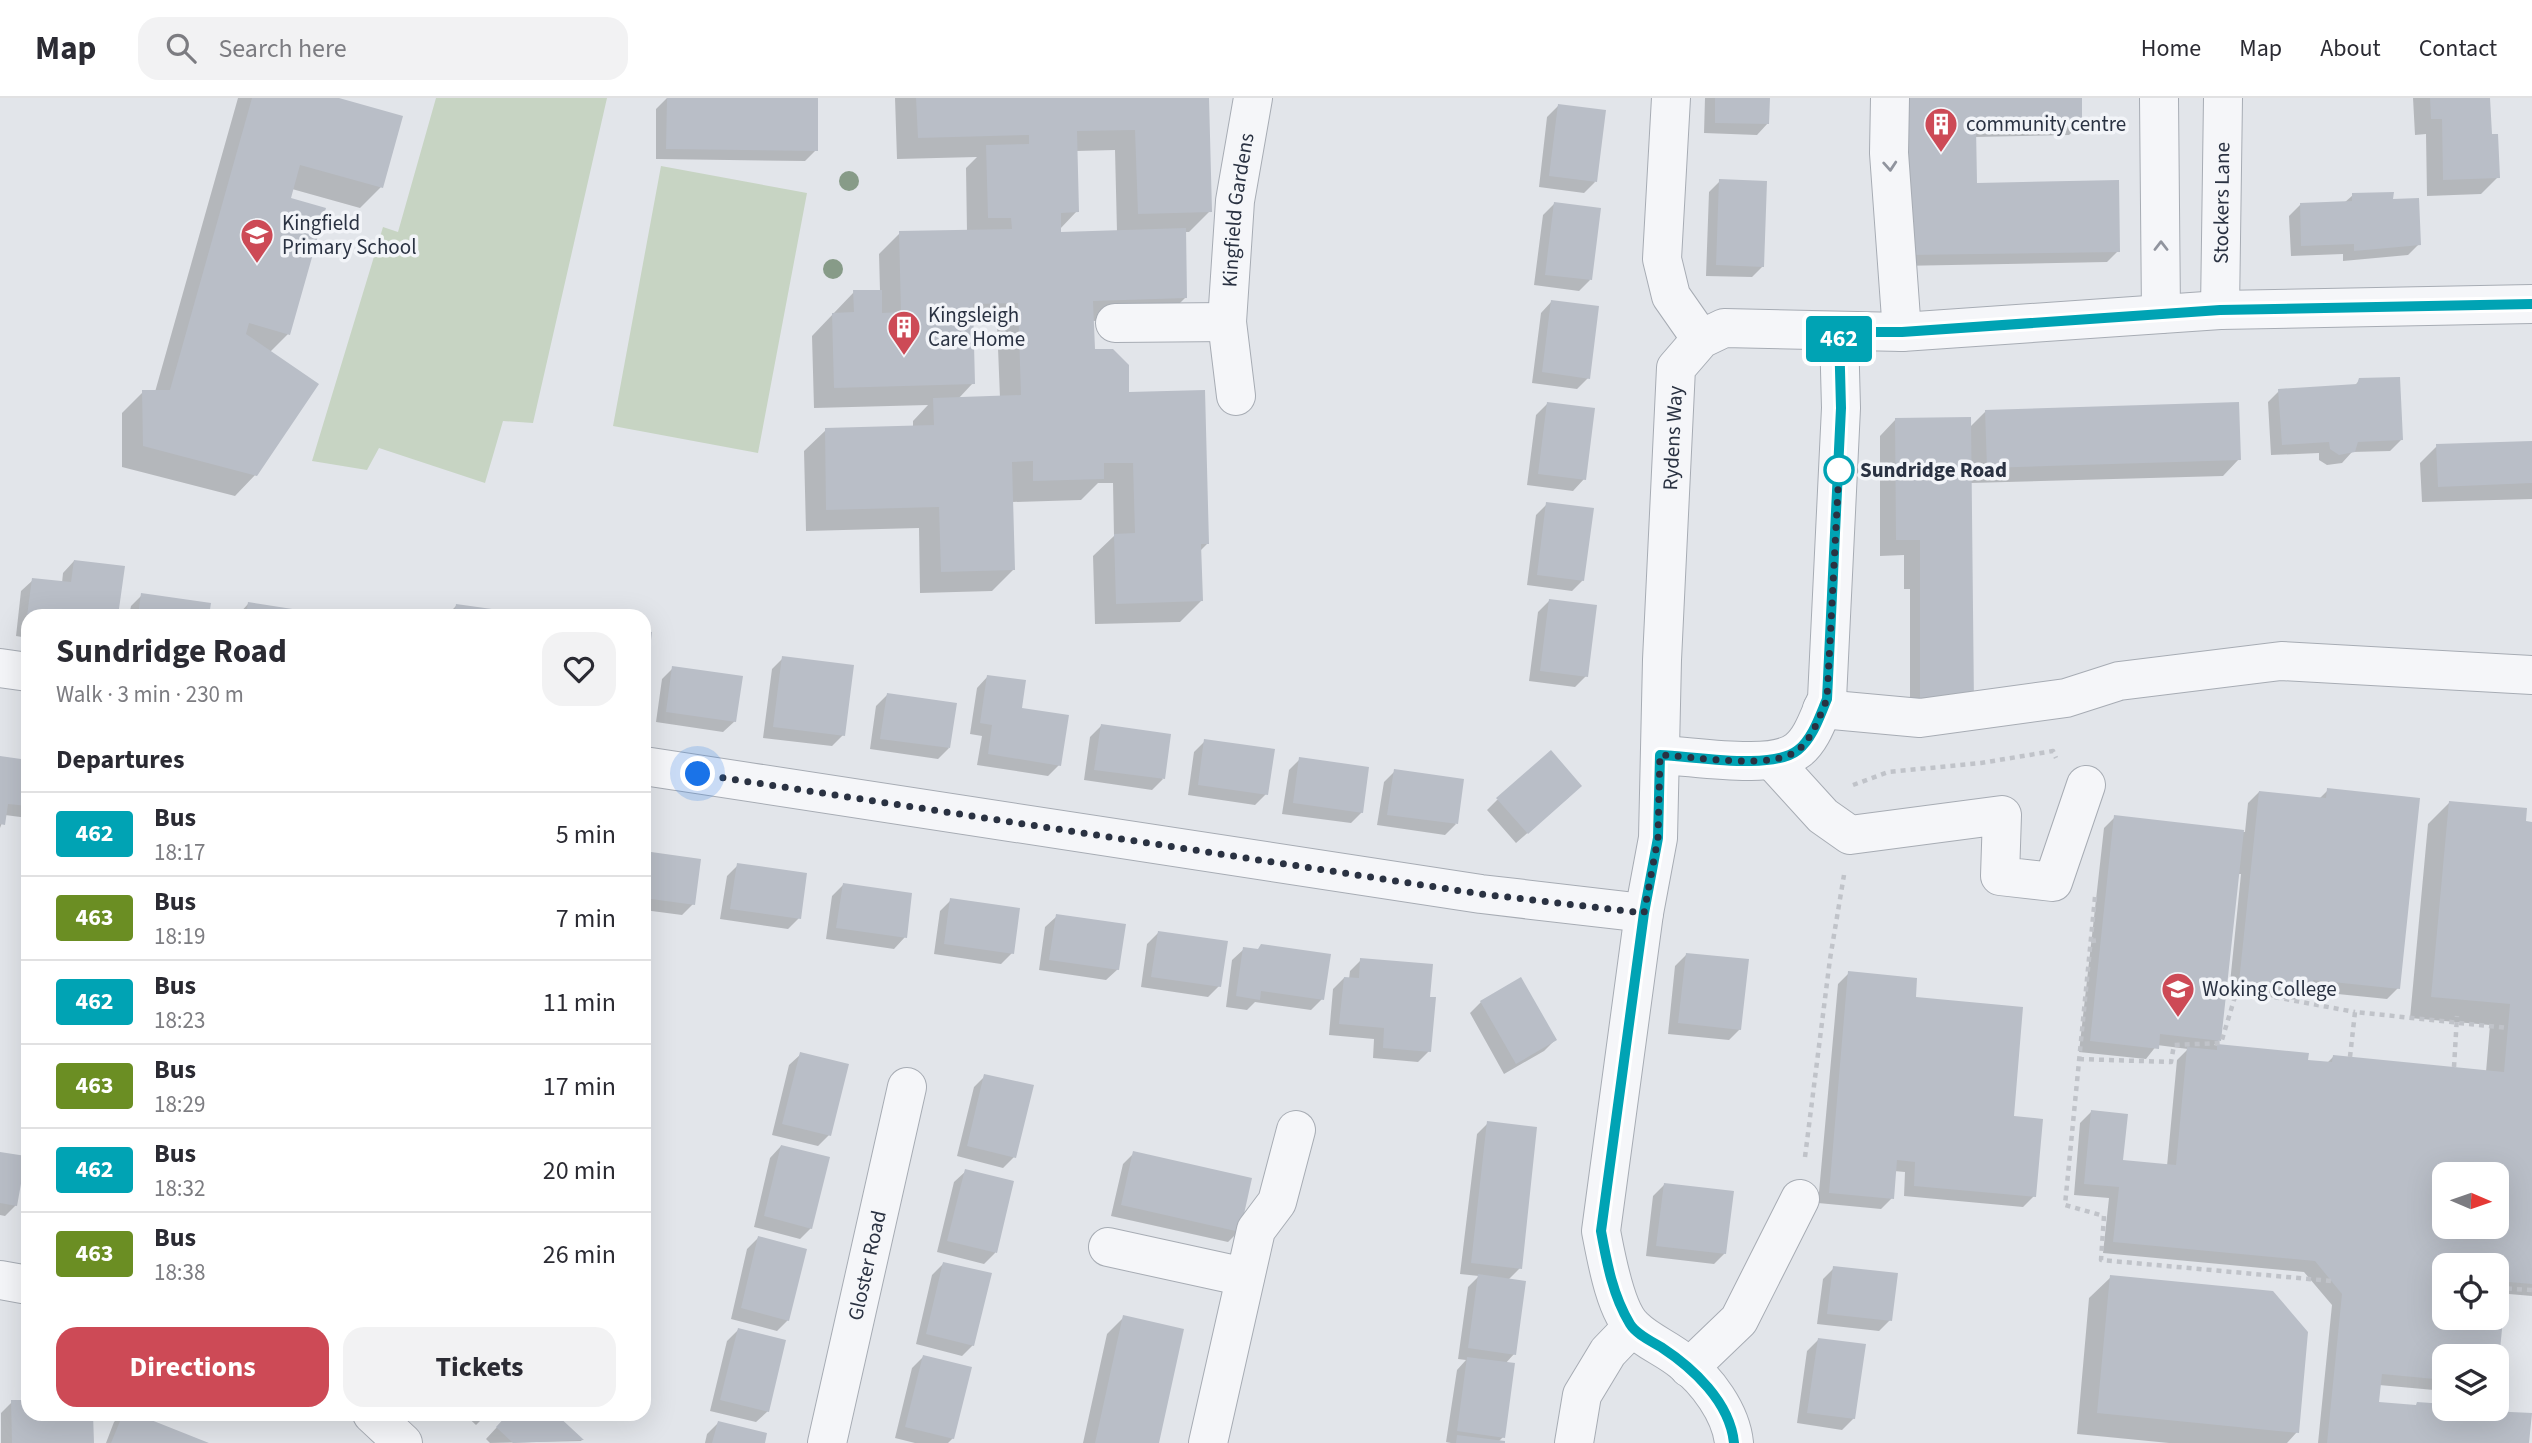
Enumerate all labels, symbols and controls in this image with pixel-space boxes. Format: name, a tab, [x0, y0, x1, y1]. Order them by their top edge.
search box	[138, 17, 628, 80]
text: Map	[35, 25, 96, 72]
icon: search	[162, 29, 200, 67]
text: Search here	[218, 30, 347, 67]
text: Home	[2141, 31, 2201, 66]
text: Map	[2239, 31, 2282, 66]
text: About	[2320, 31, 2381, 66]
text: Contact	[2419, 31, 2497, 66]
building icon: community centre	[1922, 105, 1960, 154]
place label: community centre	[1966, 109, 2126, 139]
street label: Kingfield Gardens	[1214, 130, 1262, 288]
street label: Stockers Lane	[2206, 142, 2237, 264]
one-way arrow	[1882, 161, 1897, 172]
place label: Kingfield Primary School	[282, 208, 417, 262]
school or university icon: Kingfield Primary School	[238, 216, 276, 265]
one-way arrow	[2153, 240, 2169, 251]
place label: Kingsleigh Care Home	[928, 300, 1025, 354]
building icon: Kingsleigh Care Home	[885, 308, 923, 357]
line badge: 462	[1799, 316, 1879, 362]
text: 462	[1820, 321, 1858, 356]
street label: Rydens Way	[1655, 385, 1690, 491]
marker: Sundridge Road	[1824, 455, 1854, 485]
place label: Sundridge Road	[1860, 455, 2007, 485]
text: Sundridge Road	[56, 628, 287, 675]
button: heart	[542, 632, 616, 706]
text: Walk · 3 min · 230 m	[56, 678, 244, 711]
text: Departures	[56, 741, 184, 778]
your location	[680, 756, 715, 791]
text: Bus	[154, 799, 196, 836]
text: 462	[75, 816, 114, 851]
text: 5 min	[556, 816, 616, 853]
text: 18:17	[154, 836, 205, 869]
text: Bus	[154, 883, 196, 920]
text: 463	[75, 900, 114, 935]
text: 7 min	[556, 900, 616, 937]
text: 18:19	[154, 920, 205, 953]
text: Bus	[154, 967, 196, 1004]
school or university icon: Woking College	[2159, 970, 2197, 1019]
place label: Woking College	[2202, 974, 2337, 1004]
text: 462	[75, 984, 114, 1019]
text: 11 min	[543, 984, 616, 1021]
text: 18:23	[154, 1004, 205, 1037]
text: Bus	[154, 1051, 196, 1088]
text: 463	[75, 1068, 114, 1103]
text: 17 min	[543, 1068, 616, 1105]
text: 18:29	[154, 1088, 205, 1121]
text: Bus	[154, 1135, 196, 1172]
text: 462	[75, 1152, 114, 1187]
text: 20 min	[543, 1152, 616, 1189]
north arrow	[2432, 1162, 2510, 1239]
map controls	[2432, 1162, 2509, 1421]
text: 18:32	[154, 1172, 205, 1205]
street label: Gloster Road	[840, 1208, 894, 1323]
text: Bus	[154, 1219, 196, 1256]
text: 463	[75, 1236, 114, 1271]
text: 26 min	[543, 1236, 616, 1273]
button: locate	[2432, 1253, 2509, 1330]
text: 18:38	[154, 1256, 205, 1289]
button: Directions	[56, 1327, 329, 1407]
button: Tickets	[343, 1327, 616, 1407]
button: layers	[2432, 1344, 2509, 1421]

